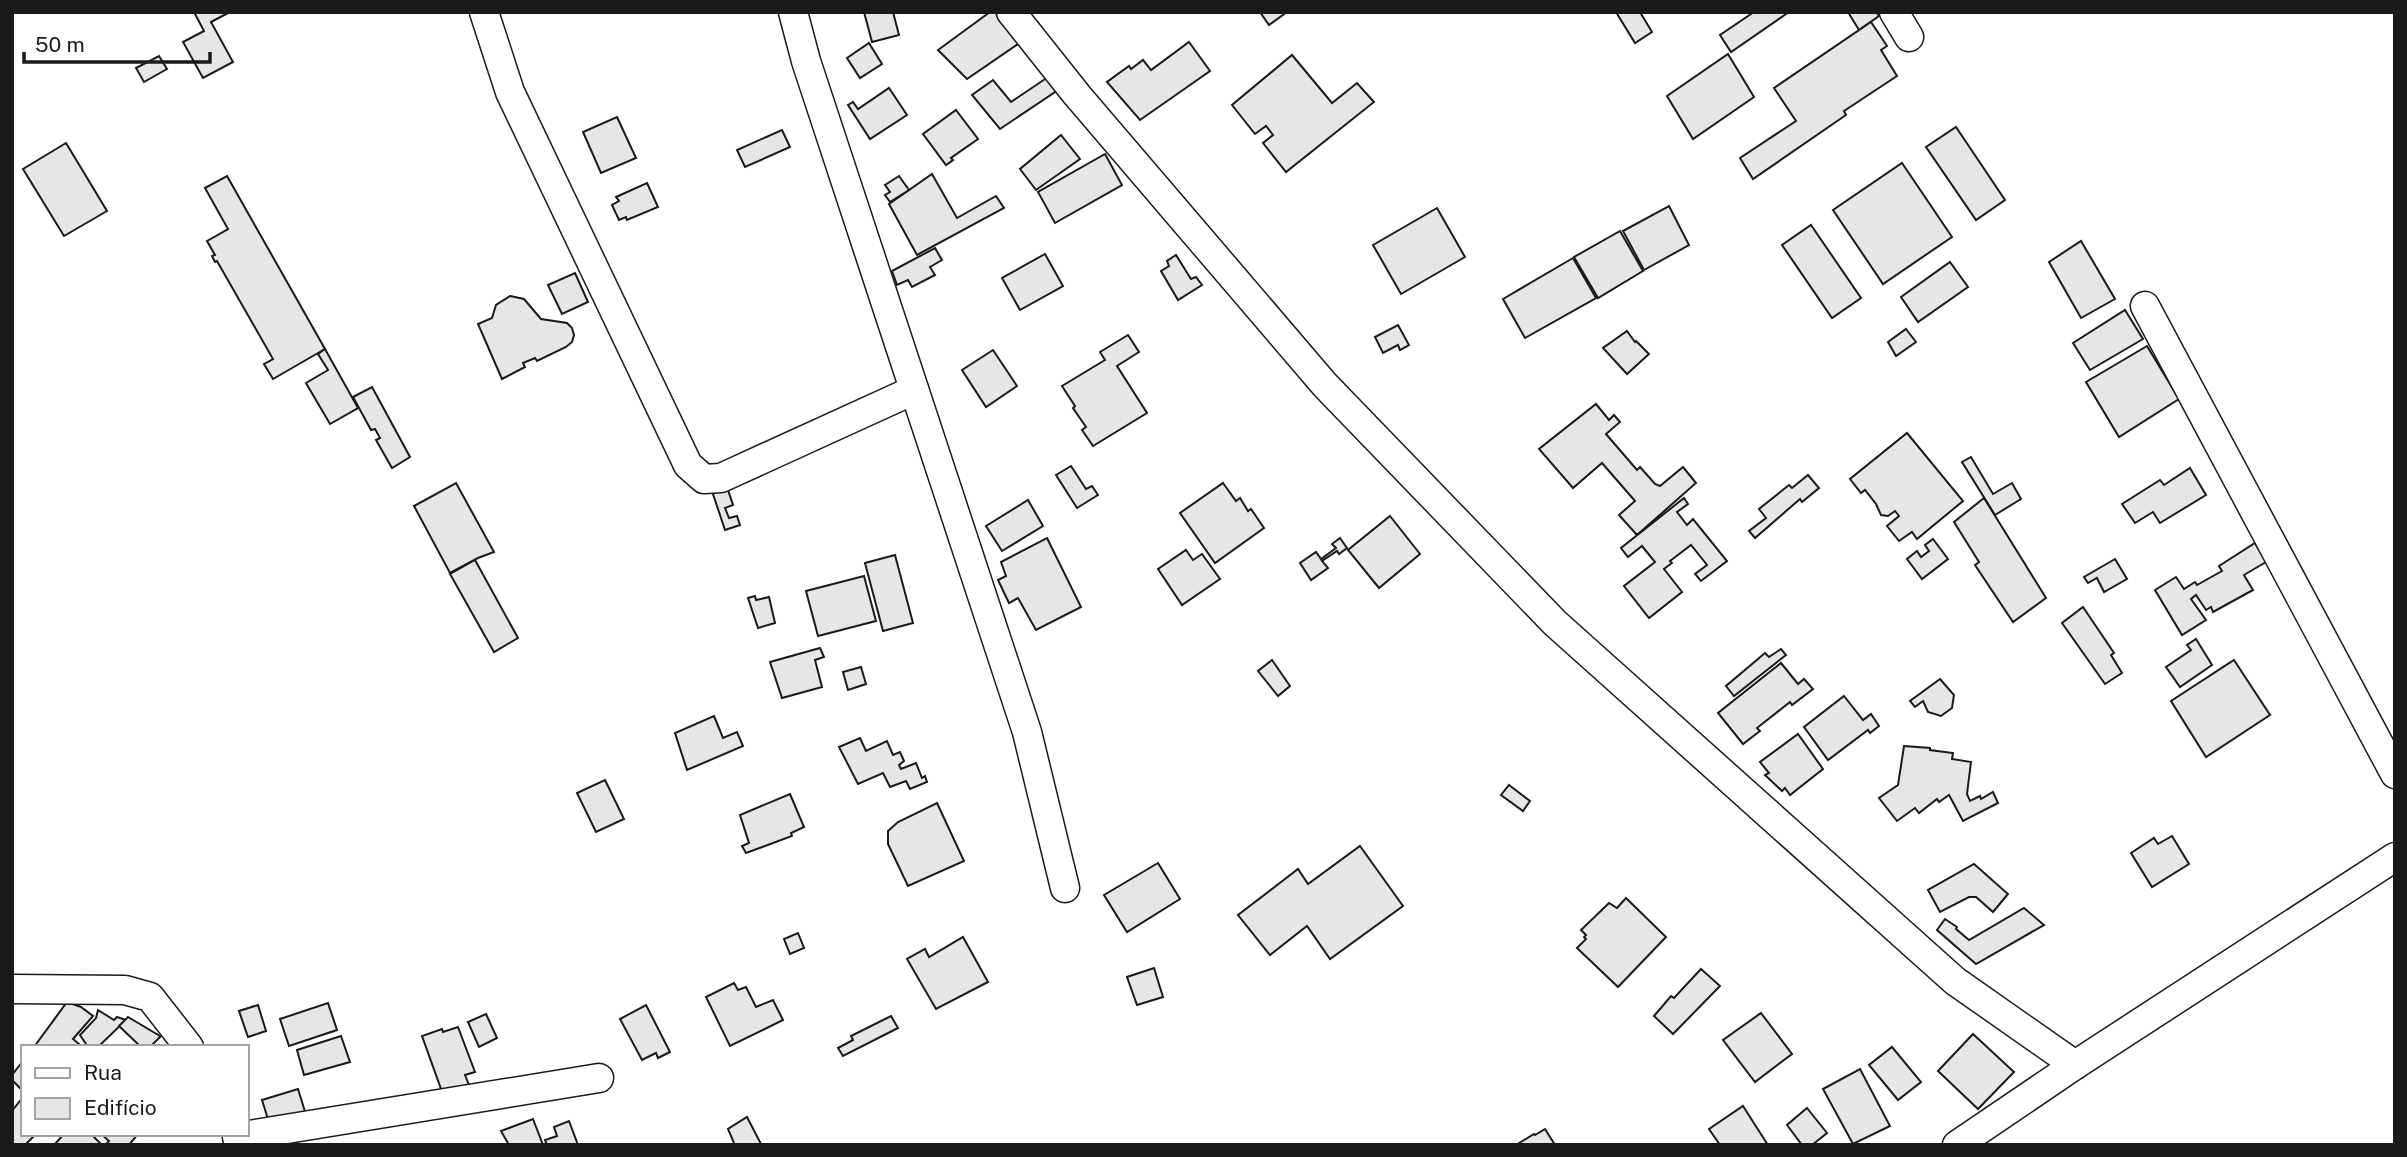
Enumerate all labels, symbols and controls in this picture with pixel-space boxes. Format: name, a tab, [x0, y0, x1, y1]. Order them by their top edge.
scale bar	[24, 21, 210, 65]
text: 50 m	[35, 32, 85, 57]
legend	[21, 1045, 248, 1136]
text: Rua	[84, 1060, 122, 1085]
text: Edifício	[84, 1095, 157, 1120]

